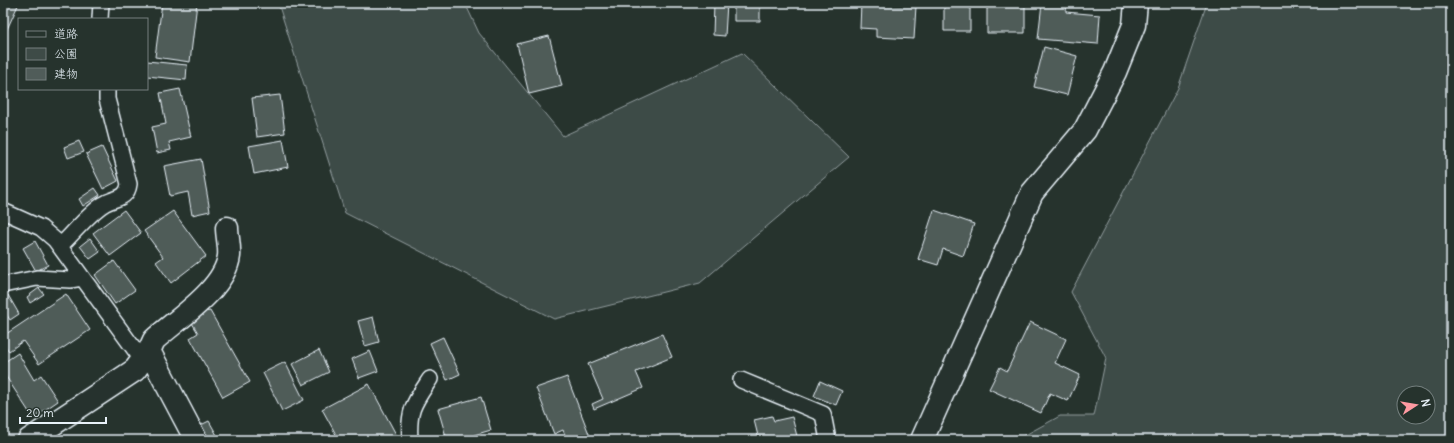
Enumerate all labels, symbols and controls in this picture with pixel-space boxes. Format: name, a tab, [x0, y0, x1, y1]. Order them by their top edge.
legend	[18, 18, 148, 90]
text: 道路	[54, 26, 78, 41]
text: 公園	[54, 46, 78, 61]
text: 建物	[54, 66, 78, 81]
north arrow	[1396, 385, 1436, 425]
text: N	[1418, 398, 1433, 408]
scale bar	[20, 399, 106, 425]
text: 20 m	[26, 405, 54, 420]

